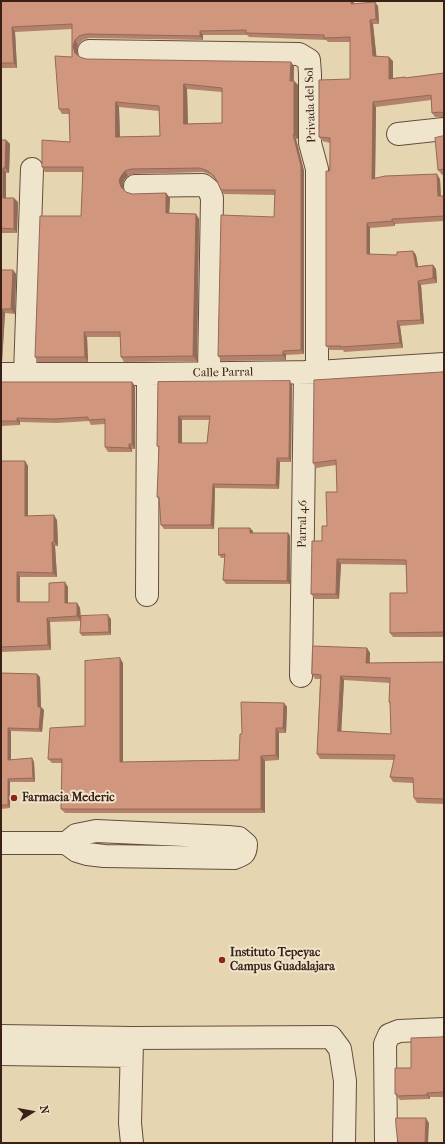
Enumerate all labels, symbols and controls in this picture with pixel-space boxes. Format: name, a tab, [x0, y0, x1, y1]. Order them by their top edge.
street label: Privada del Sol	[302, 67, 320, 143]
street label: Calle Parral	[193, 365, 253, 381]
street label: Parral 46	[295, 500, 311, 548]
place label: Farmacia Mederic	[22, 791, 115, 805]
marker: Farmacia Mederic	[9, 793, 19, 803]
place label: Instituto Tepeyac Campus Guadalajara	[230, 946, 335, 974]
marker: Instituto Tepeyac Campus Guadalajara	[217, 955, 227, 965]
north arrow	[12, 1092, 52, 1132]
text: N	[37, 1104, 51, 1115]

